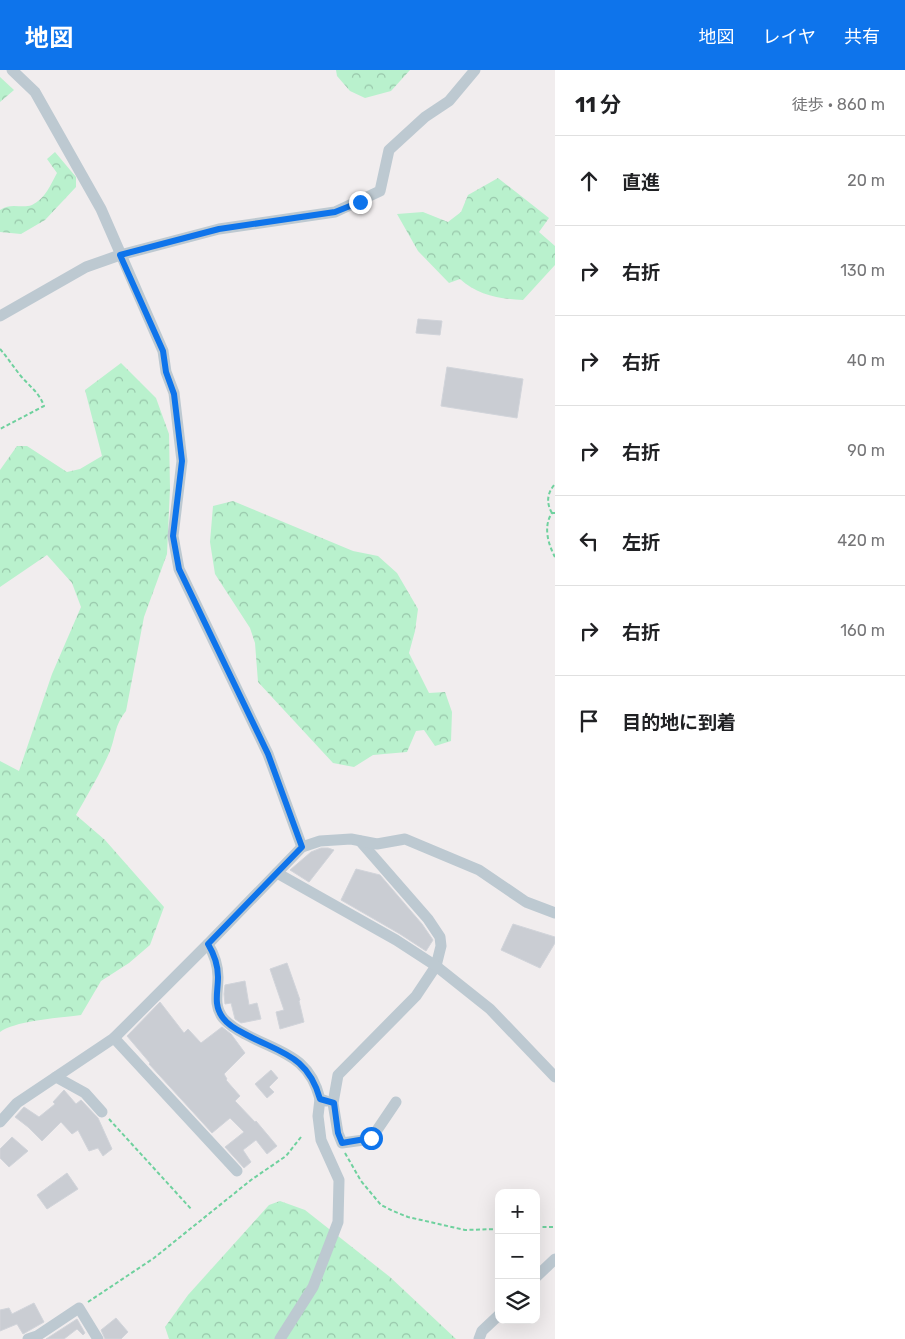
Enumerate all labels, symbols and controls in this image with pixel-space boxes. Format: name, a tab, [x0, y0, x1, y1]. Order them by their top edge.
text: 地図	[25, 24, 73, 52]
text: 地図	[699, 26, 735, 48]
text: レイヤ	[763, 26, 816, 48]
text: 共有	[844, 26, 880, 48]
text: 11 分	[575, 92, 621, 117]
text: 徒歩 · 860 m	[792, 95, 885, 114]
icon: ahead	[575, 167, 603, 195]
text: 直進	[622, 171, 660, 194]
text: 20 m	[847, 171, 885, 190]
route end	[349, 191, 372, 214]
icon: right	[575, 257, 603, 285]
text: 右折	[622, 261, 660, 284]
text: 130 m	[840, 261, 885, 280]
icon: right	[575, 347, 603, 375]
text: 右折	[622, 351, 660, 374]
text: 40 m	[847, 351, 885, 370]
icon: right	[575, 437, 603, 465]
text: 右折	[622, 441, 660, 464]
text: 90 m	[847, 441, 885, 460]
icon: left	[575, 527, 603, 555]
text: 左折	[622, 531, 660, 554]
text: 420 m	[837, 531, 885, 550]
icon: right	[575, 617, 603, 645]
text: 右折	[622, 621, 660, 644]
text: 160 m	[840, 621, 885, 640]
icon: arrive	[575, 707, 603, 735]
text: 目的地に到着	[622, 711, 736, 734]
route start	[360, 1127, 383, 1150]
map controls	[495, 1189, 540, 1324]
button: +	[495, 1189, 540, 1234]
button: −	[495, 1234, 540, 1279]
button: layers	[495, 1279, 540, 1324]

